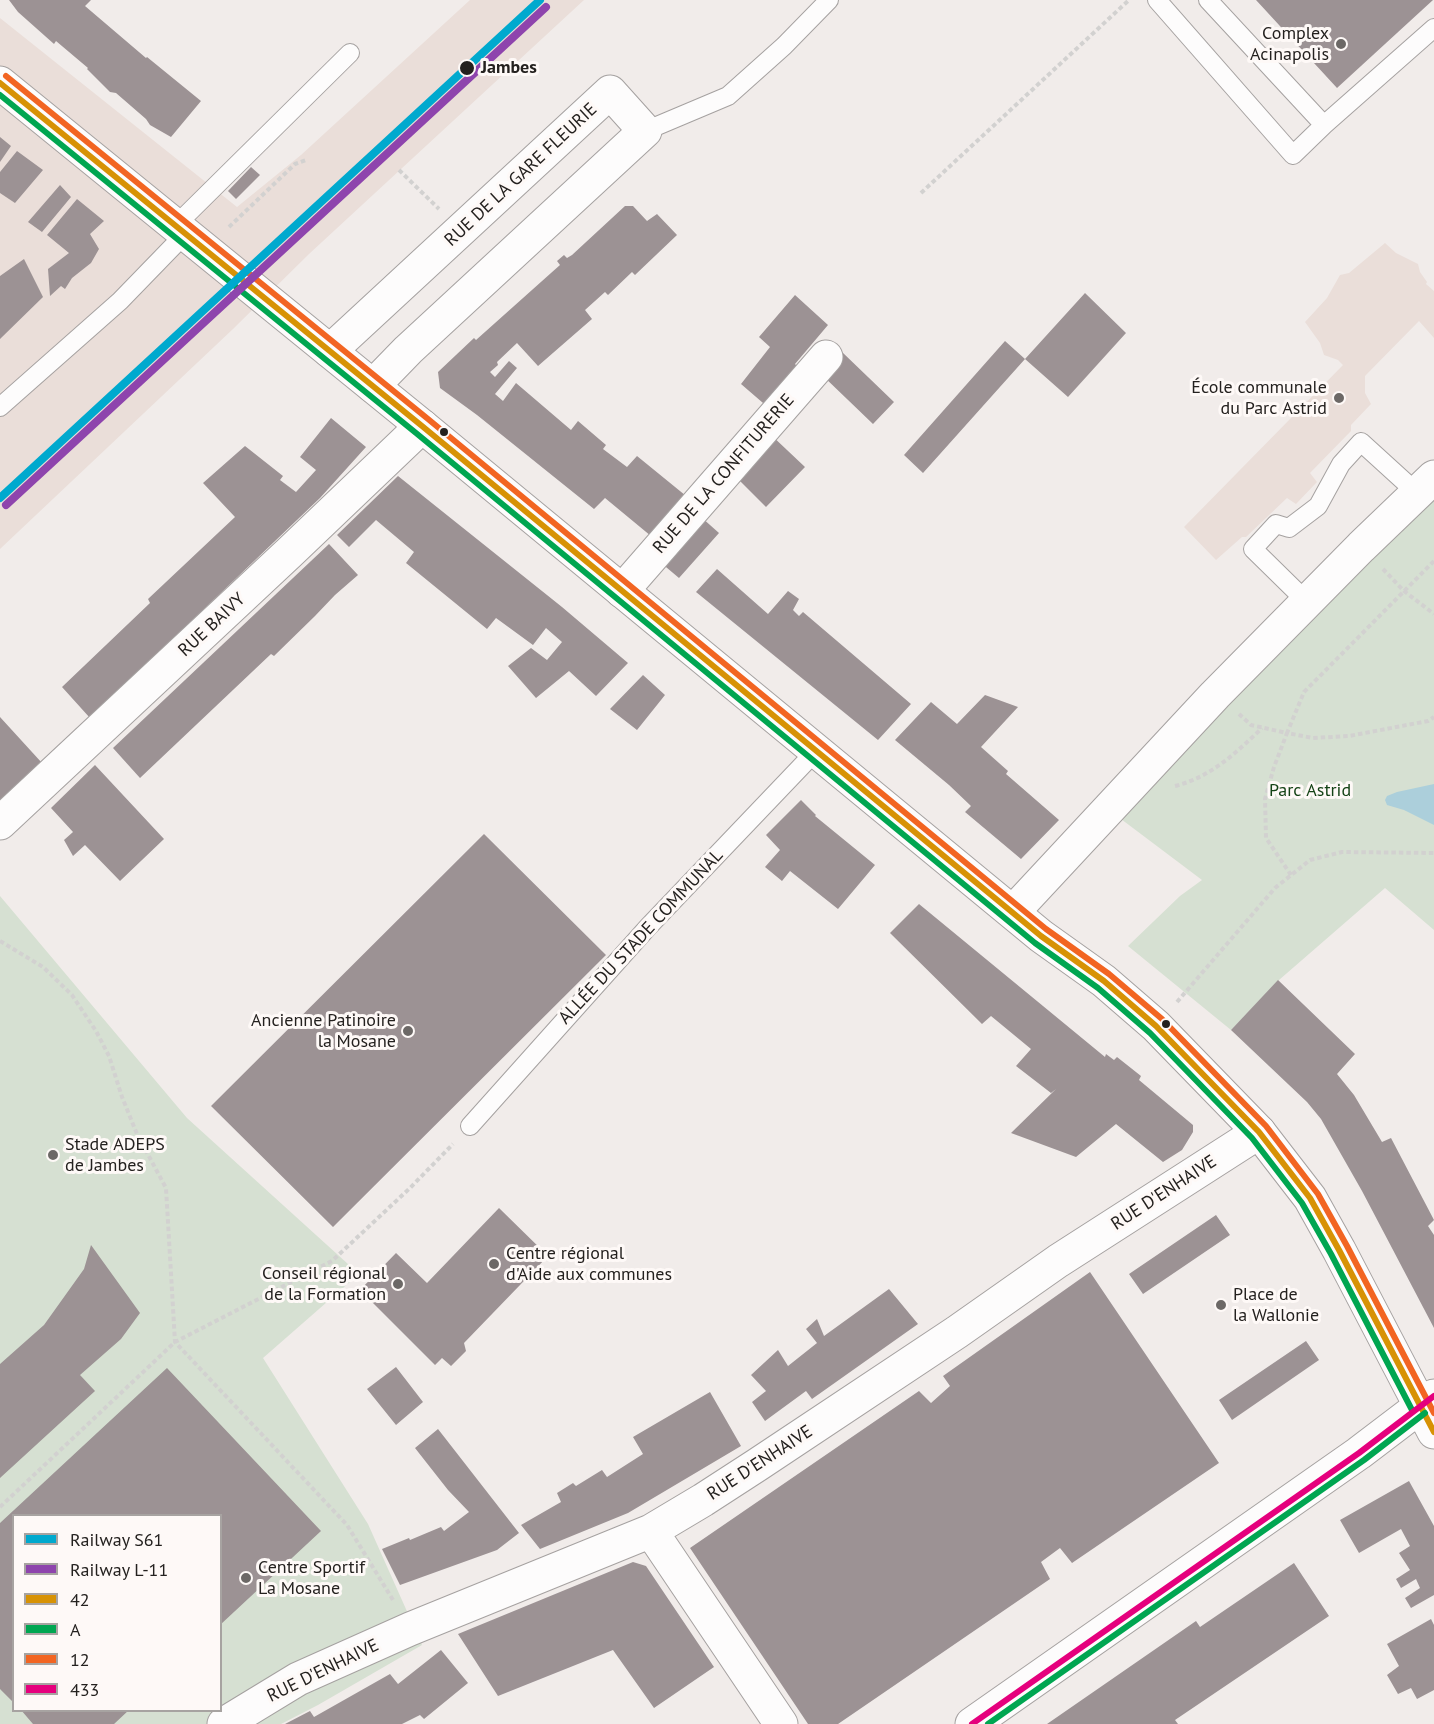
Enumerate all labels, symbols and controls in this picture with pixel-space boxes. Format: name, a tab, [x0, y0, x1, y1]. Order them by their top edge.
place label: Complex Acinapolis	[1250, 23, 1329, 66]
marker: Complex Acinapolis	[1334, 37, 1348, 51]
place label: Jambes	[481, 57, 537, 79]
marker: Jambes	[458, 59, 476, 77]
street label: RUE DE LA GARE FLEURIE	[440, 99, 602, 251]
place label: École communale du Parc Astrid	[1191, 377, 1327, 420]
street label: RUE DE LA CONFITURERIE	[649, 390, 799, 558]
marker: École communale du Parc Astrid	[1332, 391, 1346, 405]
unlabelled marker	[438, 426, 450, 438]
street label: RUE BAIVY	[174, 589, 250, 661]
park label: Parc Astrid	[1269, 780, 1351, 802]
street label: ALLÉE DU STADE COMMUNAL	[554, 845, 728, 1029]
place label: Ancienne Patinoire la Mosane	[251, 1010, 396, 1052]
unlabelled marker	[1160, 1018, 1172, 1030]
marker: Ancienne Patinoire la Mosane	[401, 1024, 415, 1038]
place label: Stade ADEPS de Jambes	[65, 1134, 165, 1176]
marker: Stade ADEPS de Jambes	[46, 1148, 60, 1162]
street label: RUE D'ENHAIVE	[1107, 1151, 1221, 1235]
place label: Centre régional d'Aide aux communes	[506, 1243, 672, 1286]
marker: Centre régional d'Aide aux communes	[487, 1257, 501, 1271]
place label: Conseil régional de la Formation	[262, 1263, 386, 1306]
marker: Conseil régional de la Formation	[391, 1277, 405, 1291]
place label: Place de la Wallonie	[1233, 1284, 1319, 1326]
marker: Place de la Wallonie	[1214, 1298, 1228, 1312]
street label: RUE D'ENHAIVE	[703, 1421, 817, 1505]
legend	[12, 1514, 222, 1712]
text: Railway S61	[70, 1528, 163, 1551]
place label: Centre Sportif La Mosane	[258, 1557, 365, 1600]
text: Railway L-11	[70, 1558, 168, 1581]
marker: Centre Sportif La Mosane	[239, 1571, 253, 1585]
text: 42	[70, 1588, 90, 1611]
text: A	[70, 1618, 81, 1641]
street label: RUE D'ENHAIVE	[264, 1635, 382, 1707]
text: 12	[70, 1648, 90, 1671]
text: 433	[70, 1678, 99, 1701]

